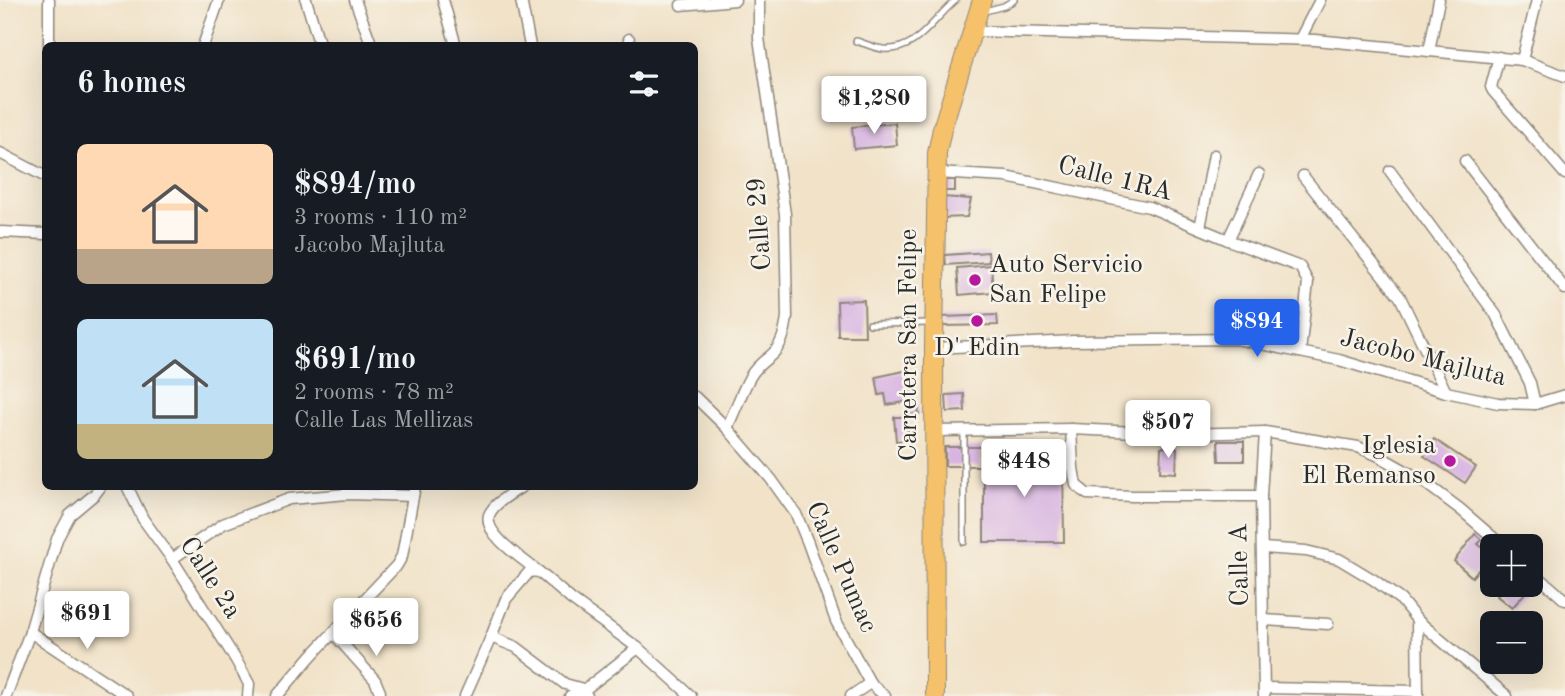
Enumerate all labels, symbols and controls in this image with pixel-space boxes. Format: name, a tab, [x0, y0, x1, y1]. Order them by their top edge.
icon: filters	[625, 65, 663, 103]
text: 6 homes	[77, 69, 186, 99]
pin: $1,280	[817, 76, 931, 136]
text: $1,280	[837, 87, 911, 110]
street label: Calle 1RA	[1055, 152, 1175, 206]
text: $894/mo	[294, 170, 416, 200]
icon: home	[133, 172, 217, 256]
street label: Calle 29	[744, 176, 776, 272]
text: 3 rooms · 110 m²	[294, 206, 467, 229]
street label: Carretera San Felipe	[896, 229, 922, 461]
text: Jacobo Majluta	[294, 234, 445, 257]
place label: Auto Servicio San Felipe	[989, 252, 1143, 308]
marker: Auto Servicio San Felipe	[967, 272, 983, 288]
pin: $894	[1216, 300, 1298, 359]
text: $894	[1230, 310, 1284, 333]
marker: D' Edin	[969, 313, 985, 329]
street label: Jacobo Majluta	[1337, 325, 1509, 391]
place label: D' Edin	[934, 335, 1020, 361]
text: $691/mo	[294, 345, 416, 375]
icon: home	[133, 347, 217, 431]
text: 2 rooms · 78 m²	[294, 381, 454, 404]
pin: $507	[1127, 400, 1209, 460]
text: Calle Las Mellizas	[294, 409, 473, 432]
text: $507	[1141, 411, 1195, 434]
place label: Iglesia El Remanso	[1301, 433, 1436, 489]
pin: $448	[983, 440, 1065, 499]
text: $448	[997, 450, 1051, 473]
marker: Iglesia El Remanso	[1442, 453, 1458, 469]
street label: Calle Pumac	[801, 498, 881, 636]
street label: Calle A	[1226, 523, 1254, 607]
street label: Calle 2a	[174, 533, 246, 624]
map controls	[1480, 534, 1543, 674]
button: +	[1480, 534, 1543, 597]
pin: $691	[46, 592, 128, 651]
pin: $656	[335, 598, 417, 658]
text: $691	[60, 602, 114, 625]
text: $656	[349, 609, 403, 632]
button: −	[1480, 611, 1543, 674]

